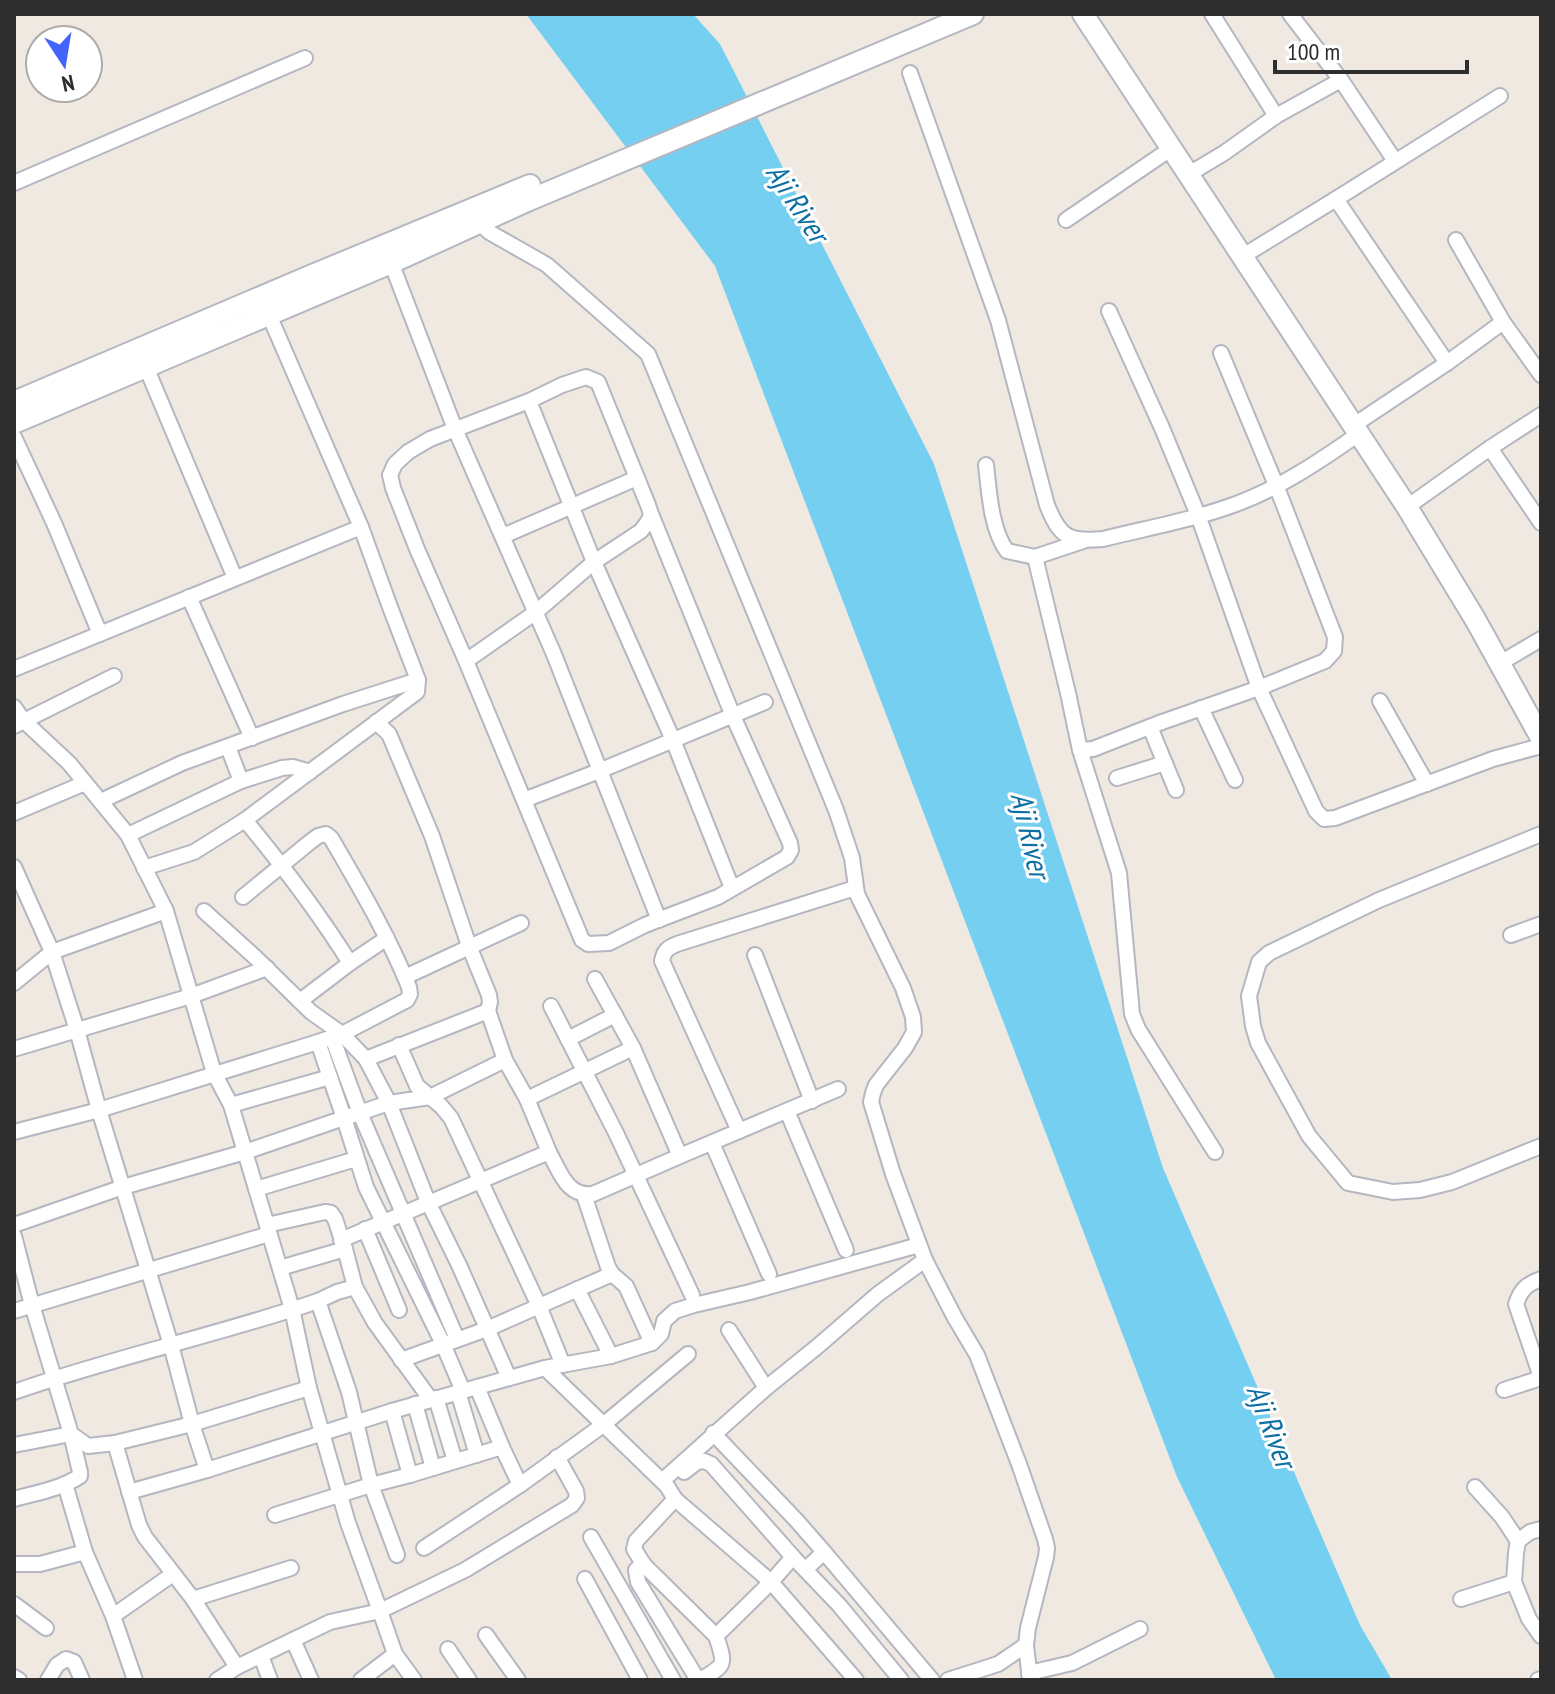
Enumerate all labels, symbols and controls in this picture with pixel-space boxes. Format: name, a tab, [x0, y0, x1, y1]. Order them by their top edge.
north arrow	[24, 24, 104, 104]
scale bar	[1275, 24, 1467, 74]
text: 100 m	[1287, 36, 1340, 67]
text: N	[59, 69, 77, 98]
water label: Aji River	[758, 155, 840, 252]
water label: Aji River	[1003, 788, 1061, 885]
water label: Aji River	[1239, 1378, 1307, 1476]

